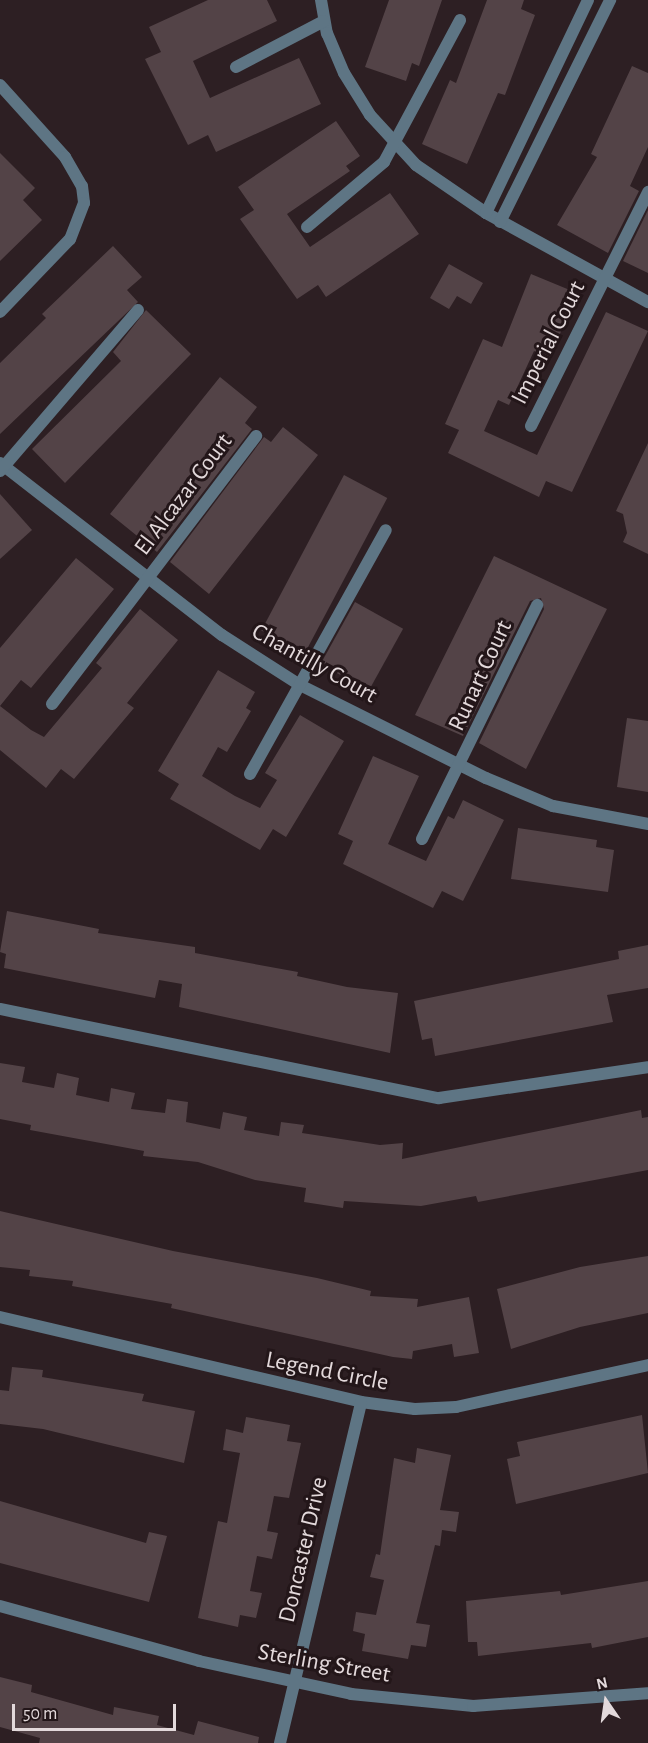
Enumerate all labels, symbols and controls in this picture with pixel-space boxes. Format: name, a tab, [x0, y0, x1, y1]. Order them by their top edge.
street label: Imperial Court	[506, 277, 592, 409]
street label: El Alcazar Court	[129, 428, 239, 562]
street label: Runart Court	[443, 616, 519, 736]
street label: Chantilly Court	[246, 618, 382, 710]
street label: Legend Circle	[263, 1346, 391, 1398]
street label: Doncaster Drive	[273, 1474, 335, 1626]
street label: Sterling Street	[256, 1638, 392, 1690]
north arrow	[576, 1671, 636, 1731]
text: N	[595, 1674, 609, 1693]
scale bar	[15, 1692, 178, 1730]
text: 50 m	[23, 1705, 57, 1723]

